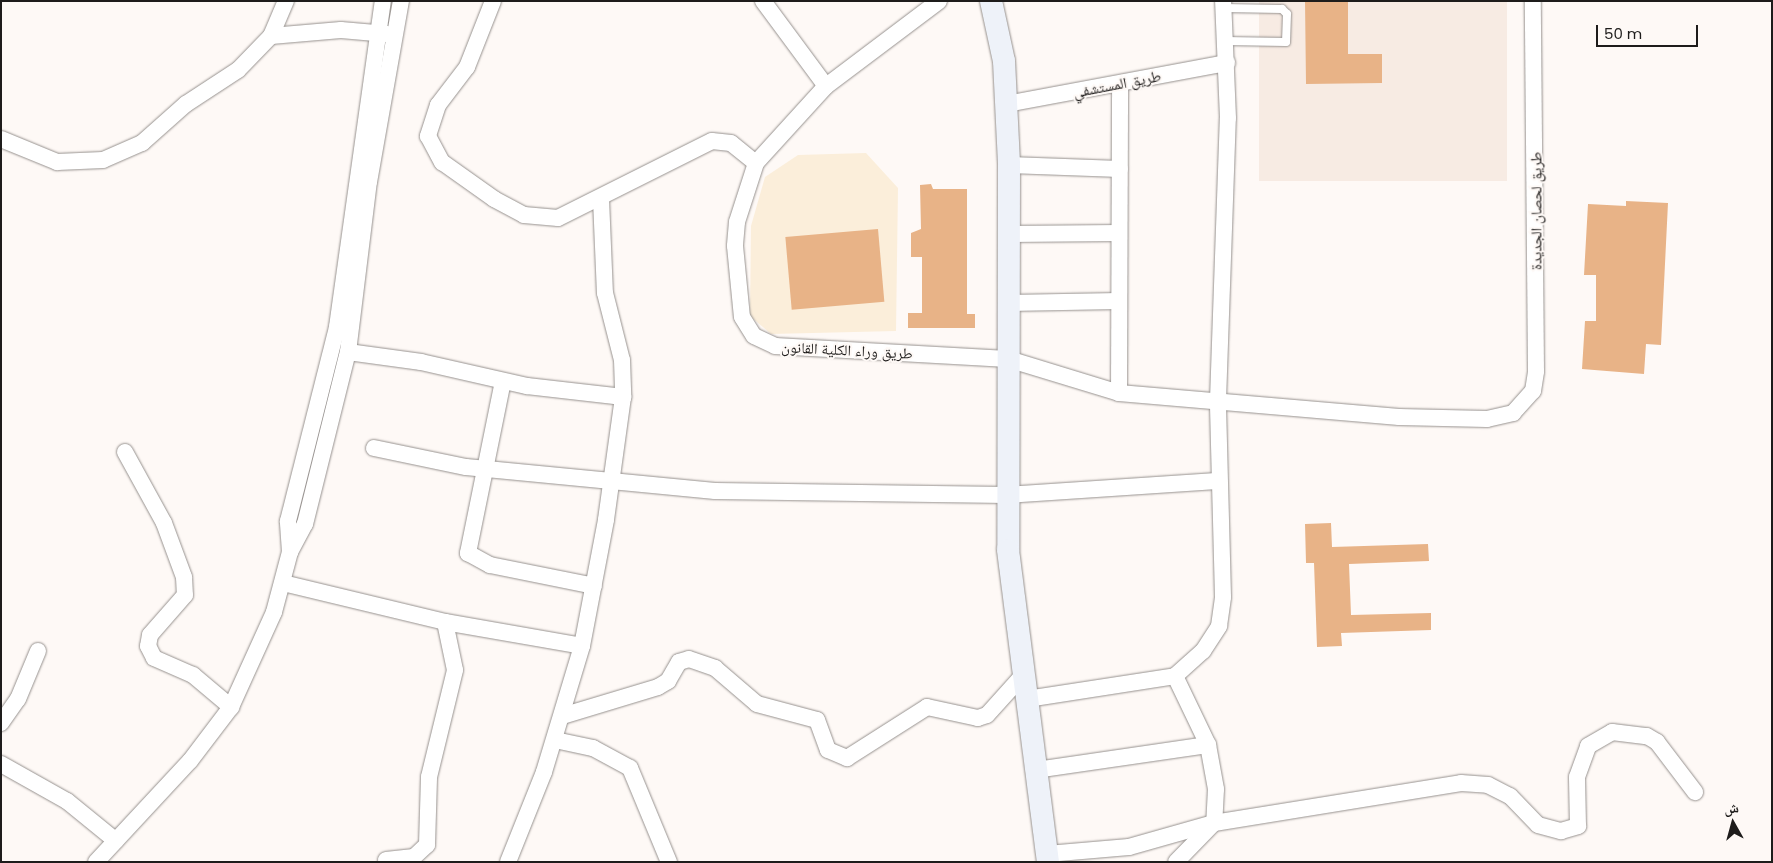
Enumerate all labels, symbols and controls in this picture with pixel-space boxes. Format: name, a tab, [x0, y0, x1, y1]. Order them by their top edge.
scale bar	[1598, 15, 1700, 47]
text: 50 m	[1604, 23, 1642, 44]
street label: طريق المستشفي	[1072, 67, 1162, 101]
street label: طريق لحصان الجديدة	[1527, 152, 1545, 270]
street label: طريق وراء الكلية القانون	[781, 338, 913, 362]
text: ش	[1723, 797, 1740, 819]
north arrow	[1708, 798, 1758, 848]

